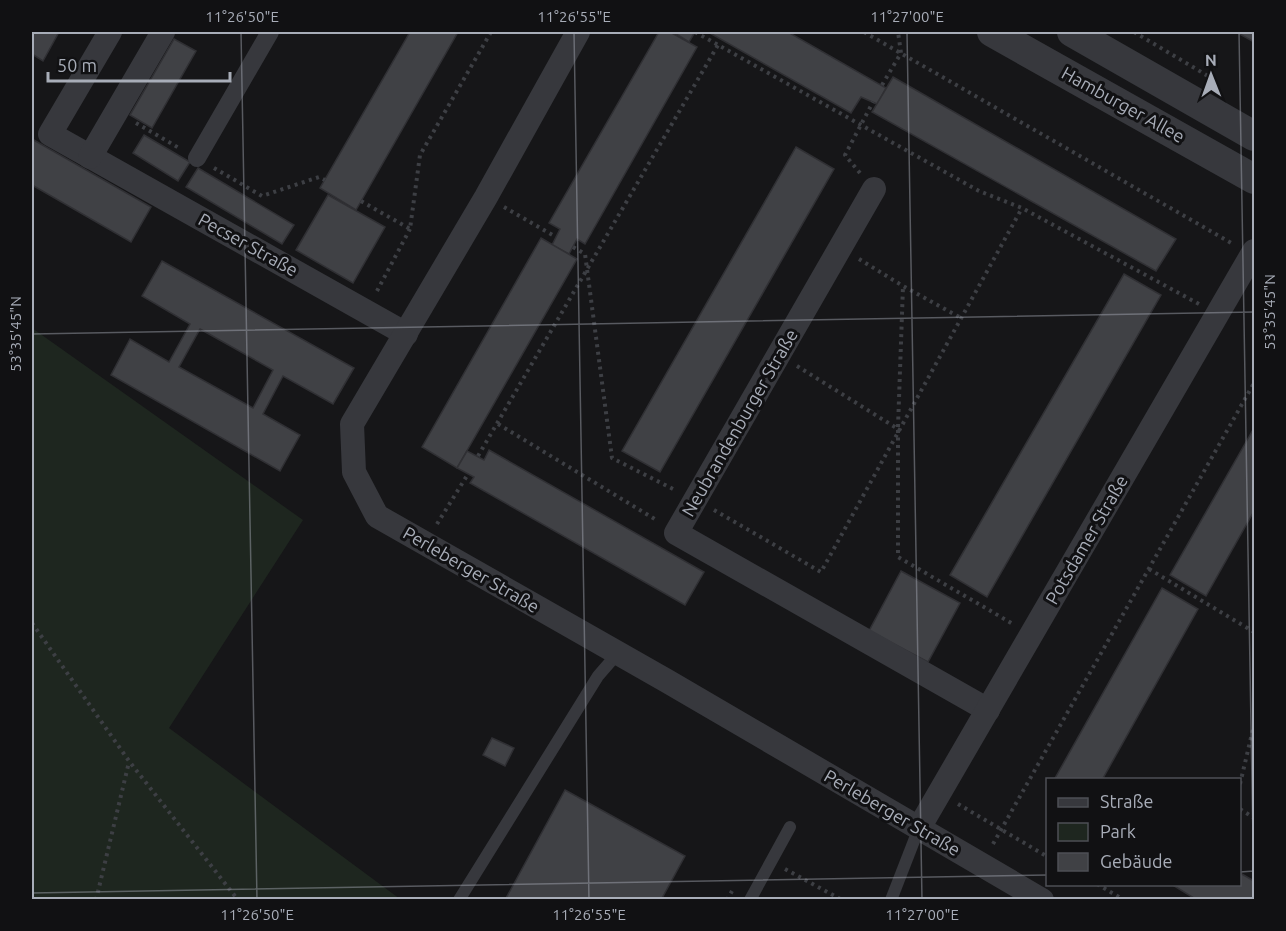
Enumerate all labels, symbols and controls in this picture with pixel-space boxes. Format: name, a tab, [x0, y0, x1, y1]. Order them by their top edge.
text: 11°26'50"E	[205, 8, 279, 25]
text: 11°26'55"E	[537, 8, 611, 25]
text: 11°27'00"E	[870, 8, 944, 25]
scale bar	[48, 45, 230, 83]
north arrow	[1181, 45, 1241, 105]
text: N	[1205, 51, 1217, 69]
text: 50 m	[57, 55, 97, 75]
street label: Hamburger Allee	[1059, 62, 1188, 146]
street label: Pecser Straße	[195, 209, 302, 280]
text: 53°35'45"N	[1261, 274, 1278, 350]
text: 53°35'45"N	[7, 296, 24, 372]
street label: Neubrandenburger Straße	[677, 325, 801, 520]
street label: Potsdamer Straße	[1041, 471, 1131, 608]
street label: Perleberger Straße	[400, 522, 543, 616]
street label: Perleberger Straße	[821, 765, 964, 859]
legend	[1046, 778, 1241, 886]
text: Straße	[1100, 791, 1153, 811]
text: Park	[1100, 821, 1136, 841]
text: Gebäude	[1100, 851, 1172, 871]
text: 11°26'50"E	[220, 906, 294, 923]
text: 11°26'55"E	[552, 906, 626, 923]
text: 11°27'00"E	[885, 906, 959, 923]

